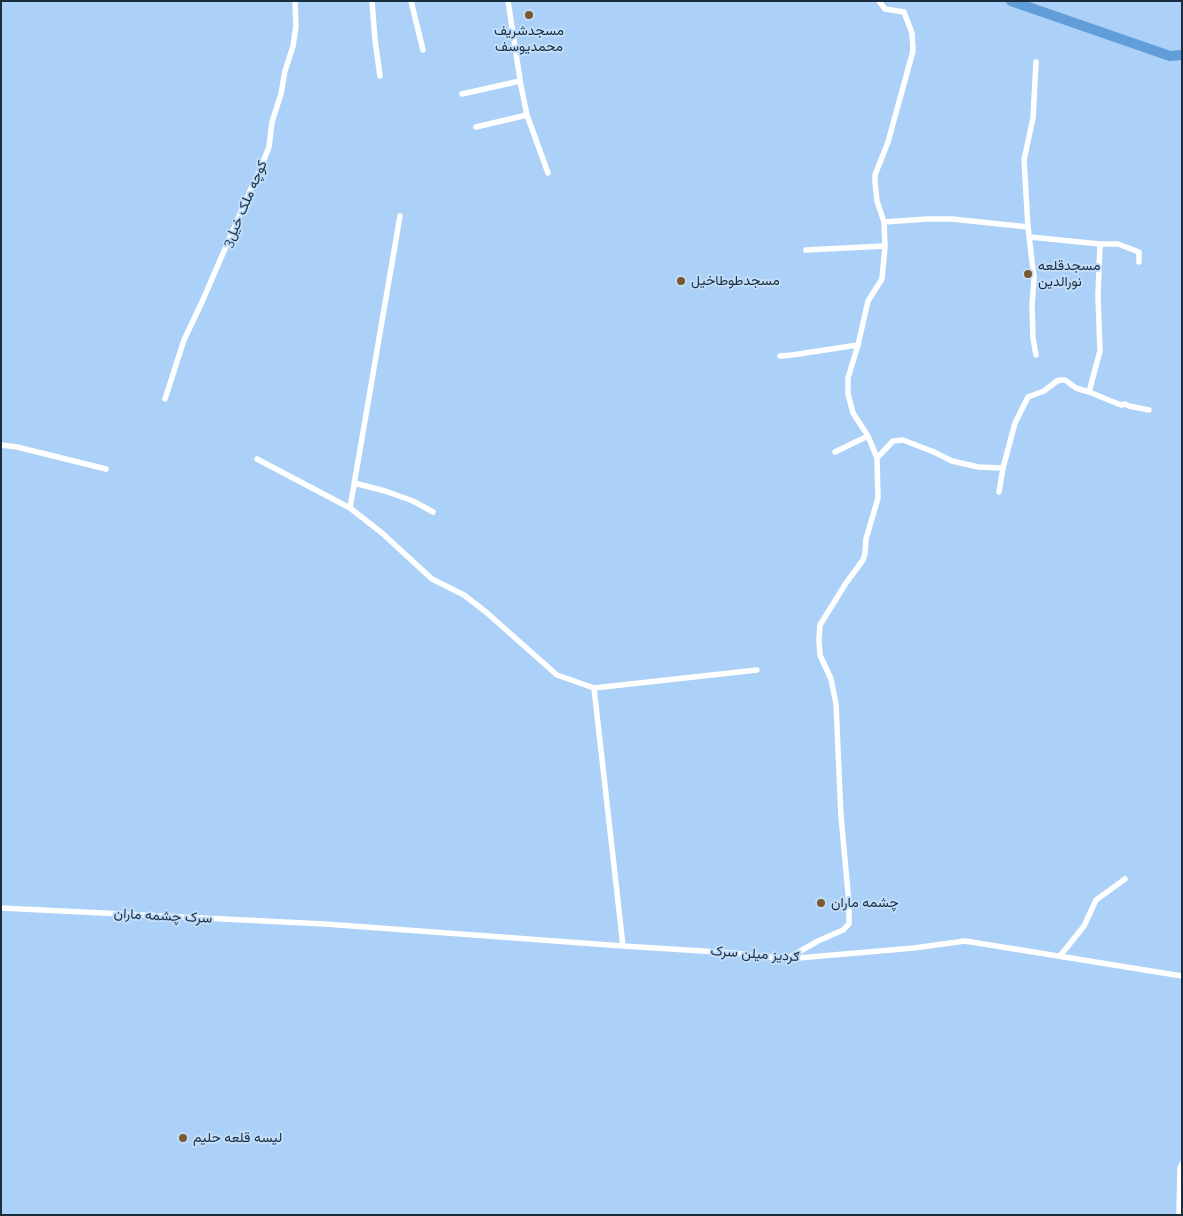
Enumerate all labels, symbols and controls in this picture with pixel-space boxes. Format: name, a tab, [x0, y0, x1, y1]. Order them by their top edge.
marker: مسجدشریف محمدیوسف	[523, 9, 535, 21]
place label: مسجدشریف محمدیوسف	[494, 23, 564, 56]
street label: کوچه ملک خیل3	[219, 158, 271, 250]
place label: مسجدقلعه نورالدین	[1038, 258, 1100, 290]
marker: مسجدقلعه نورالدین	[1022, 268, 1034, 280]
place label: مسجدطوطاخیل	[691, 273, 780, 289]
marker: مسجدطوطاخیل	[675, 275, 687, 287]
place label: چشمه ماران	[831, 895, 899, 911]
marker: چشمه ماران	[815, 897, 827, 909]
street label: سرک چشمه ماران	[113, 905, 213, 927]
street label: ګردیز میلن سرک	[710, 943, 800, 965]
place label: لیسه قلعه حلیم	[193, 1130, 282, 1146]
marker: لیسه قلعه حلیم	[177, 1132, 189, 1144]

